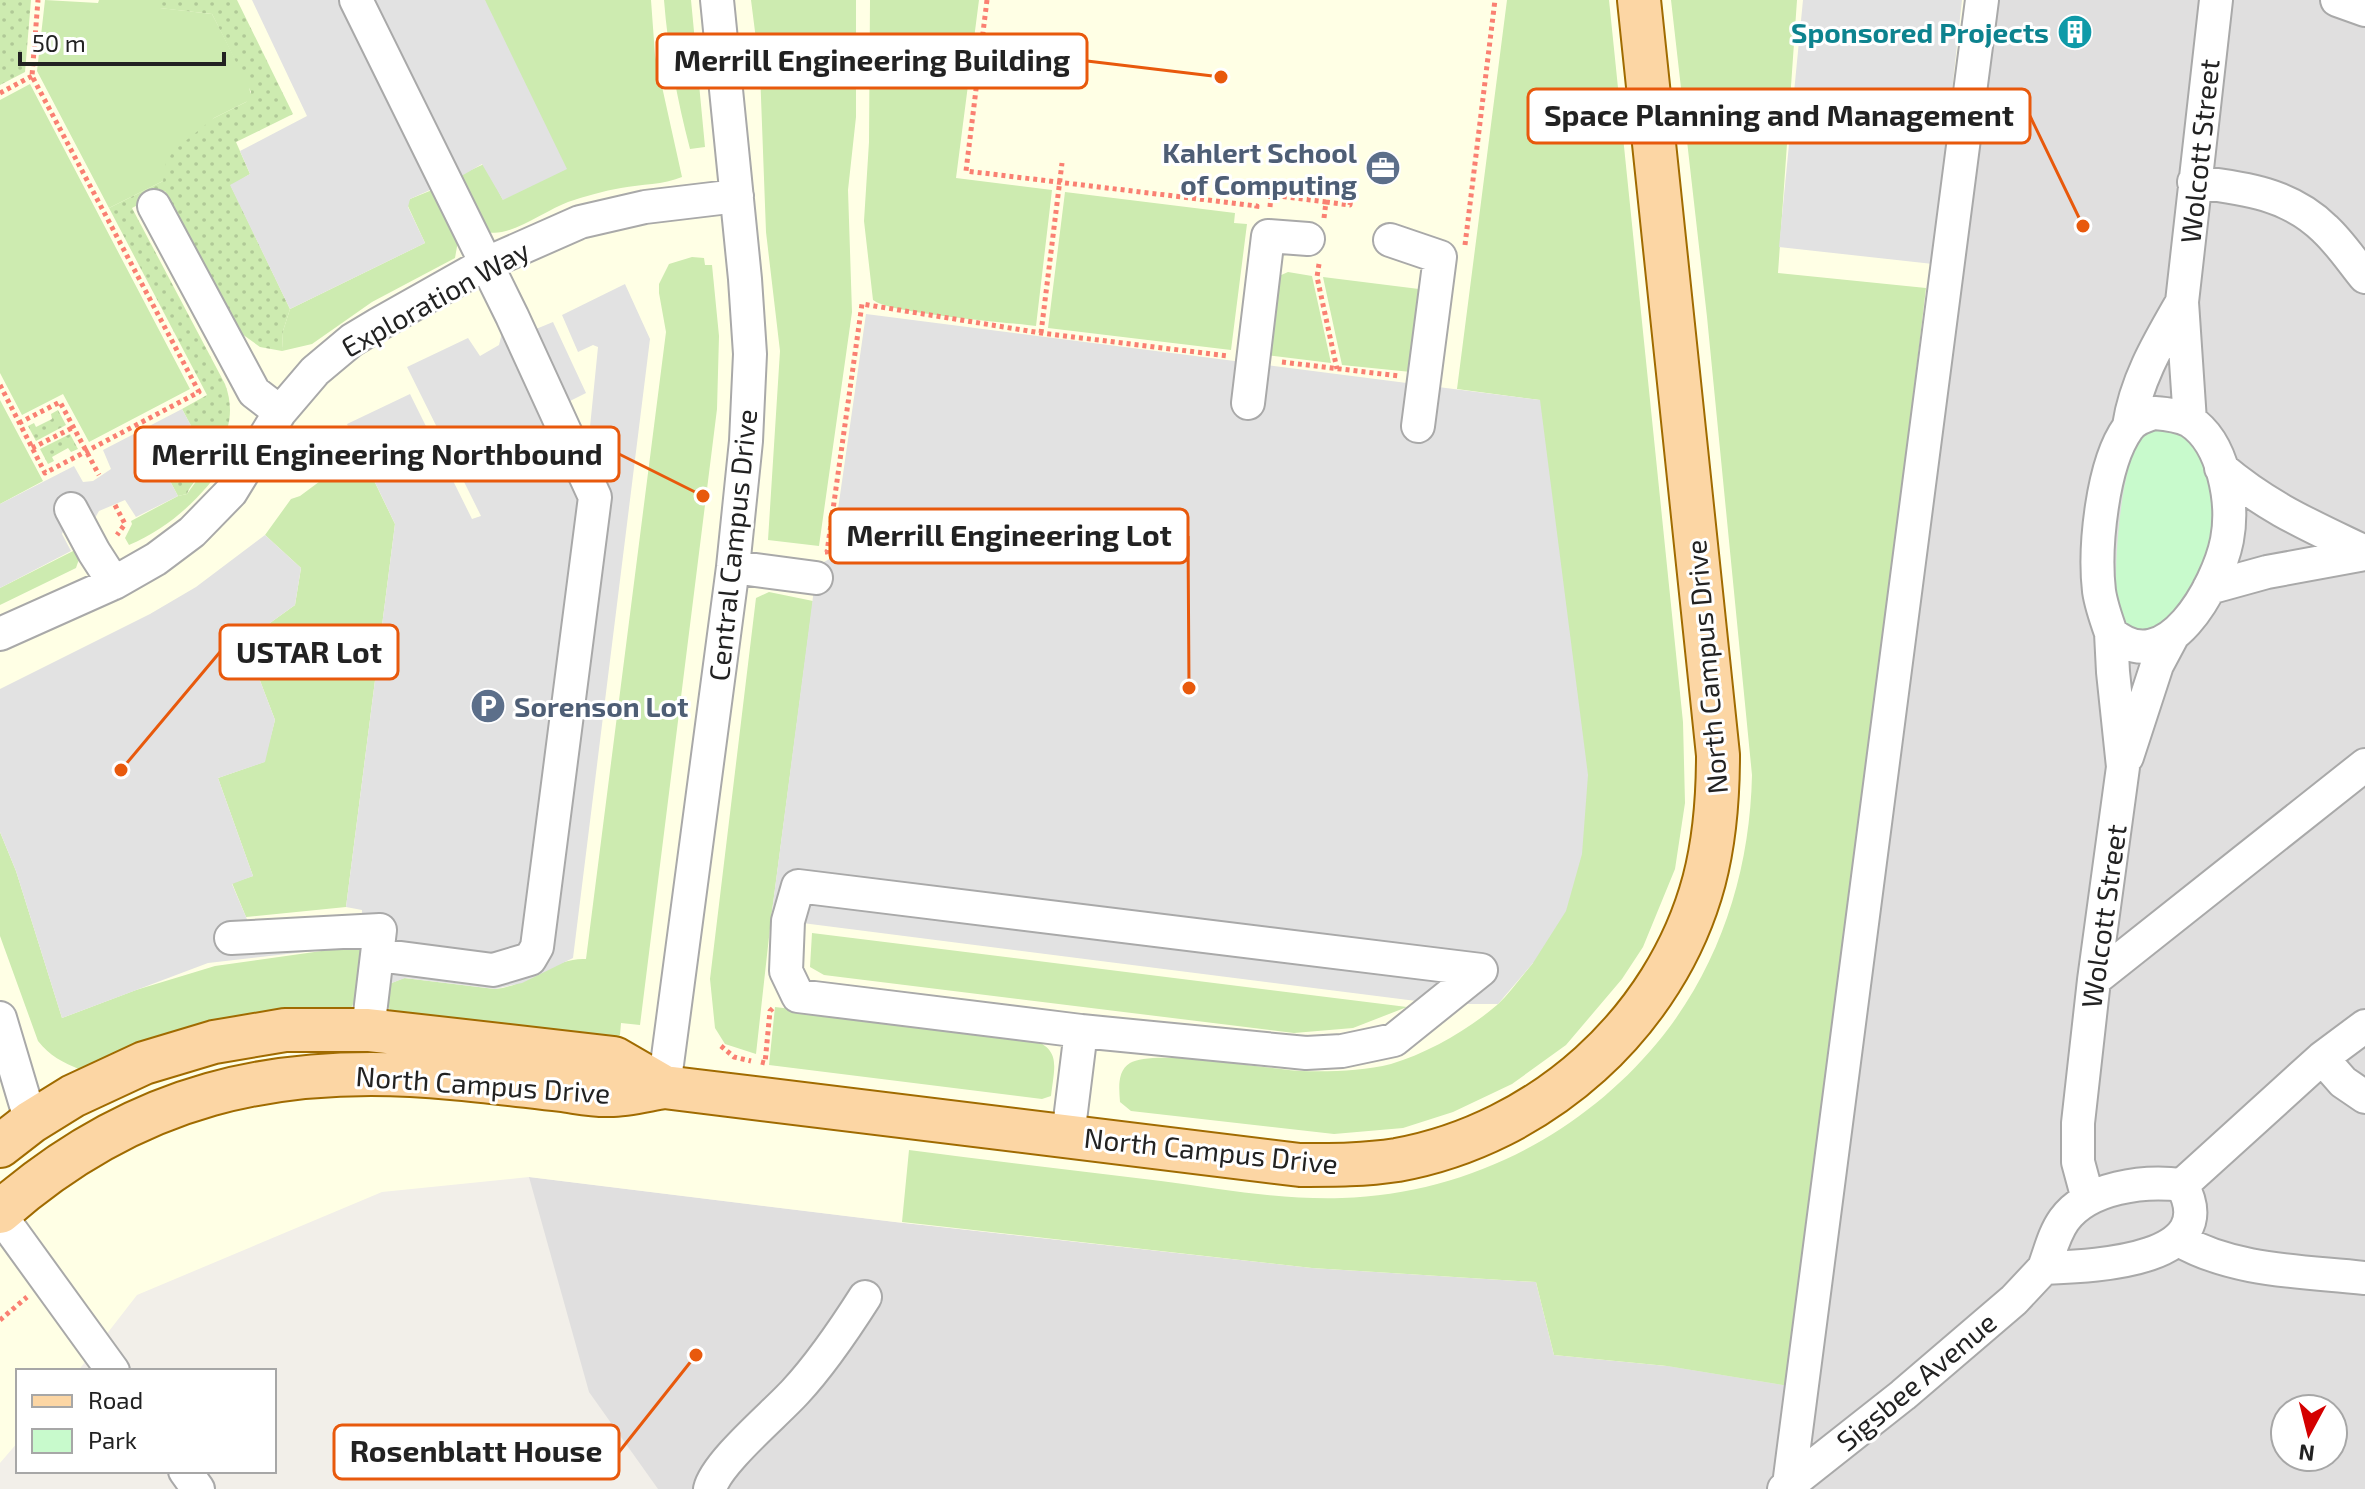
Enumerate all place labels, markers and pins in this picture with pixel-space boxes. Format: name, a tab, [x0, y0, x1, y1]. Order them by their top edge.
building icon: Sponsored Projects	[2056, 13, 2094, 51]
place label: Sponsored Projects	[1791, 15, 2049, 49]
callout: Merrill Engineering Building	[657, 34, 1087, 88]
callout: Space Planning and Management	[1528, 89, 2030, 143]
place label: Kahlert School of Computing	[1162, 135, 1358, 201]
office icon: Kahlert School of Computing	[1364, 149, 1402, 187]
callout: Merrill Engineering Northbound	[135, 427, 619, 481]
callout: Merrill Engineering Lot	[830, 509, 1188, 563]
callout: USTAR Lot	[220, 625, 398, 679]
parking icon: Sorenson Lot	[469, 687, 507, 725]
place label: Sorenson Lot	[514, 689, 688, 723]
callout: Rosenblatt House	[334, 1425, 619, 1479]

